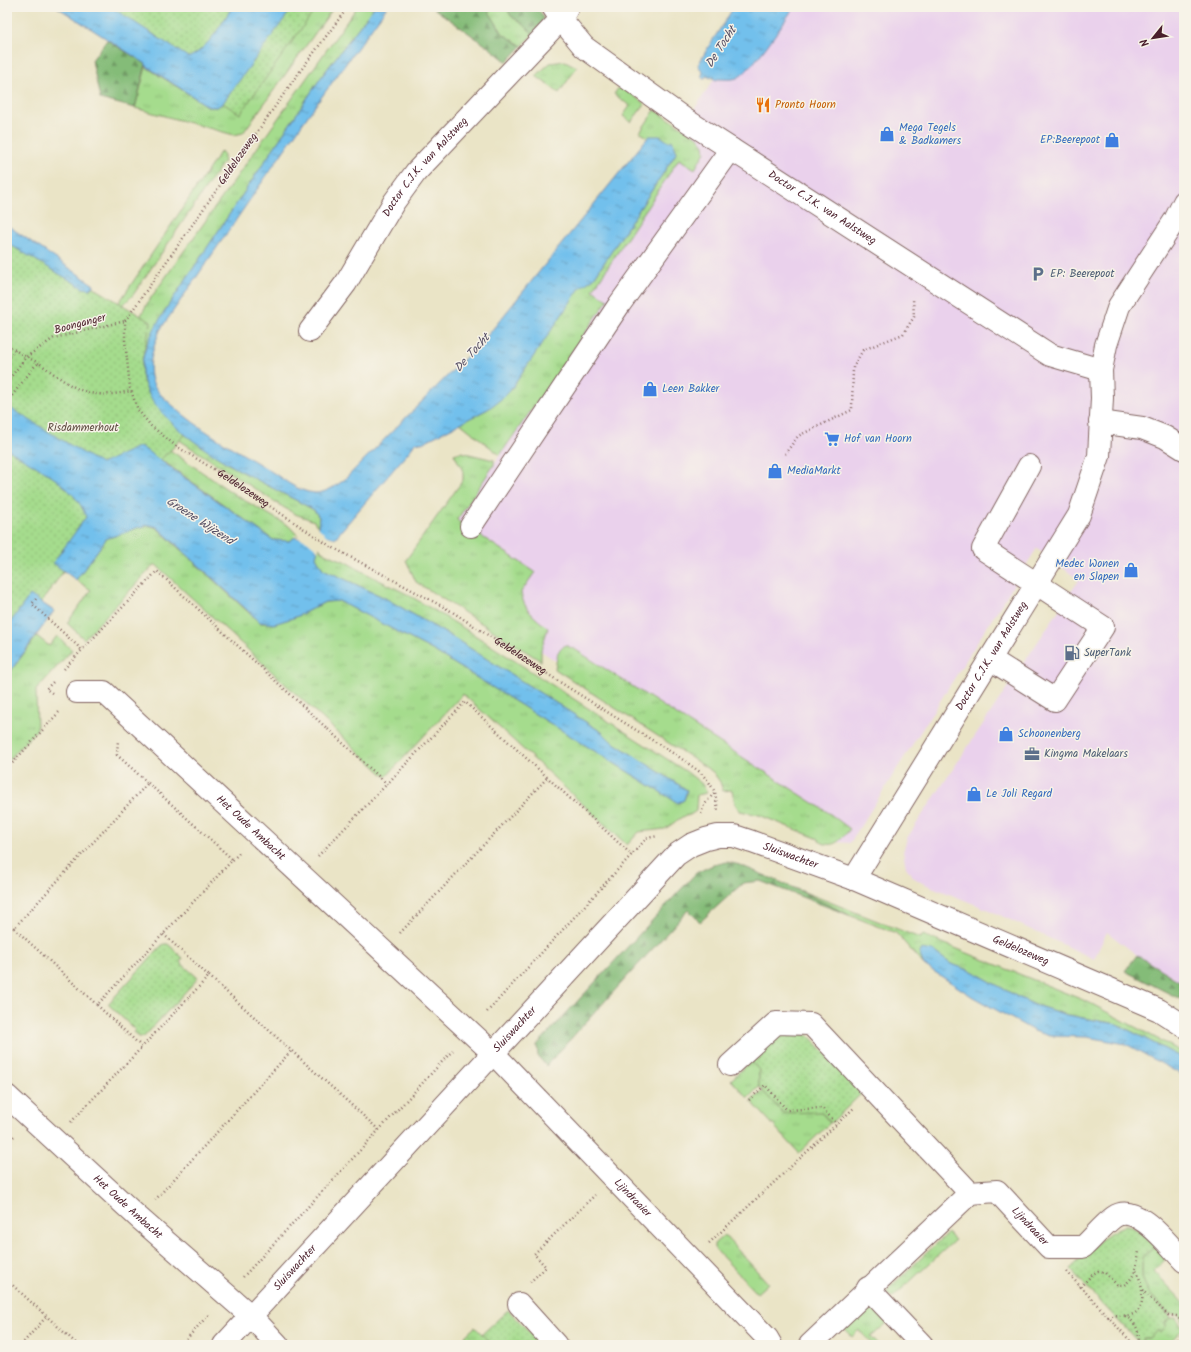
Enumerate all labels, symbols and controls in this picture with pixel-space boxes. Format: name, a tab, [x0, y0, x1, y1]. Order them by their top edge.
north arrow	[1133, 18, 1173, 58]
water label: De Tocht	[700, 20, 743, 72]
text: N	[1136, 35, 1155, 50]
restaurant icon: Pronto Hoorn	[754, 96, 772, 114]
place label: Pronto Hoorn	[775, 96, 836, 114]
street label: Doctor C.J.K. van Aalstweg	[378, 113, 473, 221]
place label: Mega Tegels & Badkamers	[899, 119, 961, 150]
shop icon: Mega Tegels & Badkamers	[878, 125, 896, 143]
street label: Geldelozeweg	[213, 129, 263, 189]
place label: EP:Beerepoot	[1040, 131, 1101, 149]
shop icon: EP:Beerepoot	[1103, 131, 1121, 149]
street label: Doctor C.J.K. van Aalstweg	[764, 166, 880, 250]
parking icon: EP: Beerepoot	[1029, 265, 1047, 283]
place label: EP: Beerepoot	[1050, 265, 1115, 283]
street label: Boonganger	[52, 308, 109, 340]
water label: De Tocht	[449, 328, 496, 377]
shop icon: Leen Bakker	[641, 380, 659, 398]
place label: Leen Bakker	[662, 380, 721, 398]
park label: Risdammerhout	[48, 419, 119, 437]
supermarket icon: Hof van Hoorn	[823, 430, 841, 448]
place label: Hof van Hoorn	[844, 430, 912, 448]
shop icon: MediaMarkt	[766, 462, 784, 480]
place label: MediaMarkt	[787, 462, 842, 480]
street label: Geldelozeweg	[213, 465, 273, 513]
water label: Groene Wijzend	[162, 492, 240, 552]
place label: Medec Wonen en Slapen	[1055, 555, 1119, 586]
shop icon: Medec Wonen en Slapen	[1122, 561, 1140, 579]
street label: Doctor C.J.K. van Aalstweg	[951, 598, 1033, 714]
street label: Geldelozeweg	[490, 632, 550, 680]
fuel station icon: SuperTank	[1063, 644, 1081, 662]
place label: SuperTank	[1084, 644, 1132, 662]
shop icon: Schoonenberg	[997, 725, 1015, 743]
place label: Schoonenberg	[1018, 725, 1081, 743]
office icon: Kingma Makelaars	[1023, 745, 1041, 763]
place label: Kingma Makelaars	[1044, 745, 1128, 763]
shop icon: Le Joli Regard	[965, 785, 983, 803]
place label: Le Joli Regard	[986, 785, 1053, 803]
street label: Het Oude Ambacht	[212, 791, 290, 866]
street label: Sluiswachter	[760, 838, 822, 875]
street label: Geldelozeweg	[990, 930, 1052, 971]
street label: Sluiswachter	[489, 1001, 542, 1057]
street label: Het Oude Ambacht	[88, 1170, 167, 1244]
street label: Lijndraaier	[609, 1175, 657, 1223]
street label: Lijndraaier	[1007, 1203, 1054, 1251]
street label: Sluiswachter	[269, 1240, 322, 1295]

